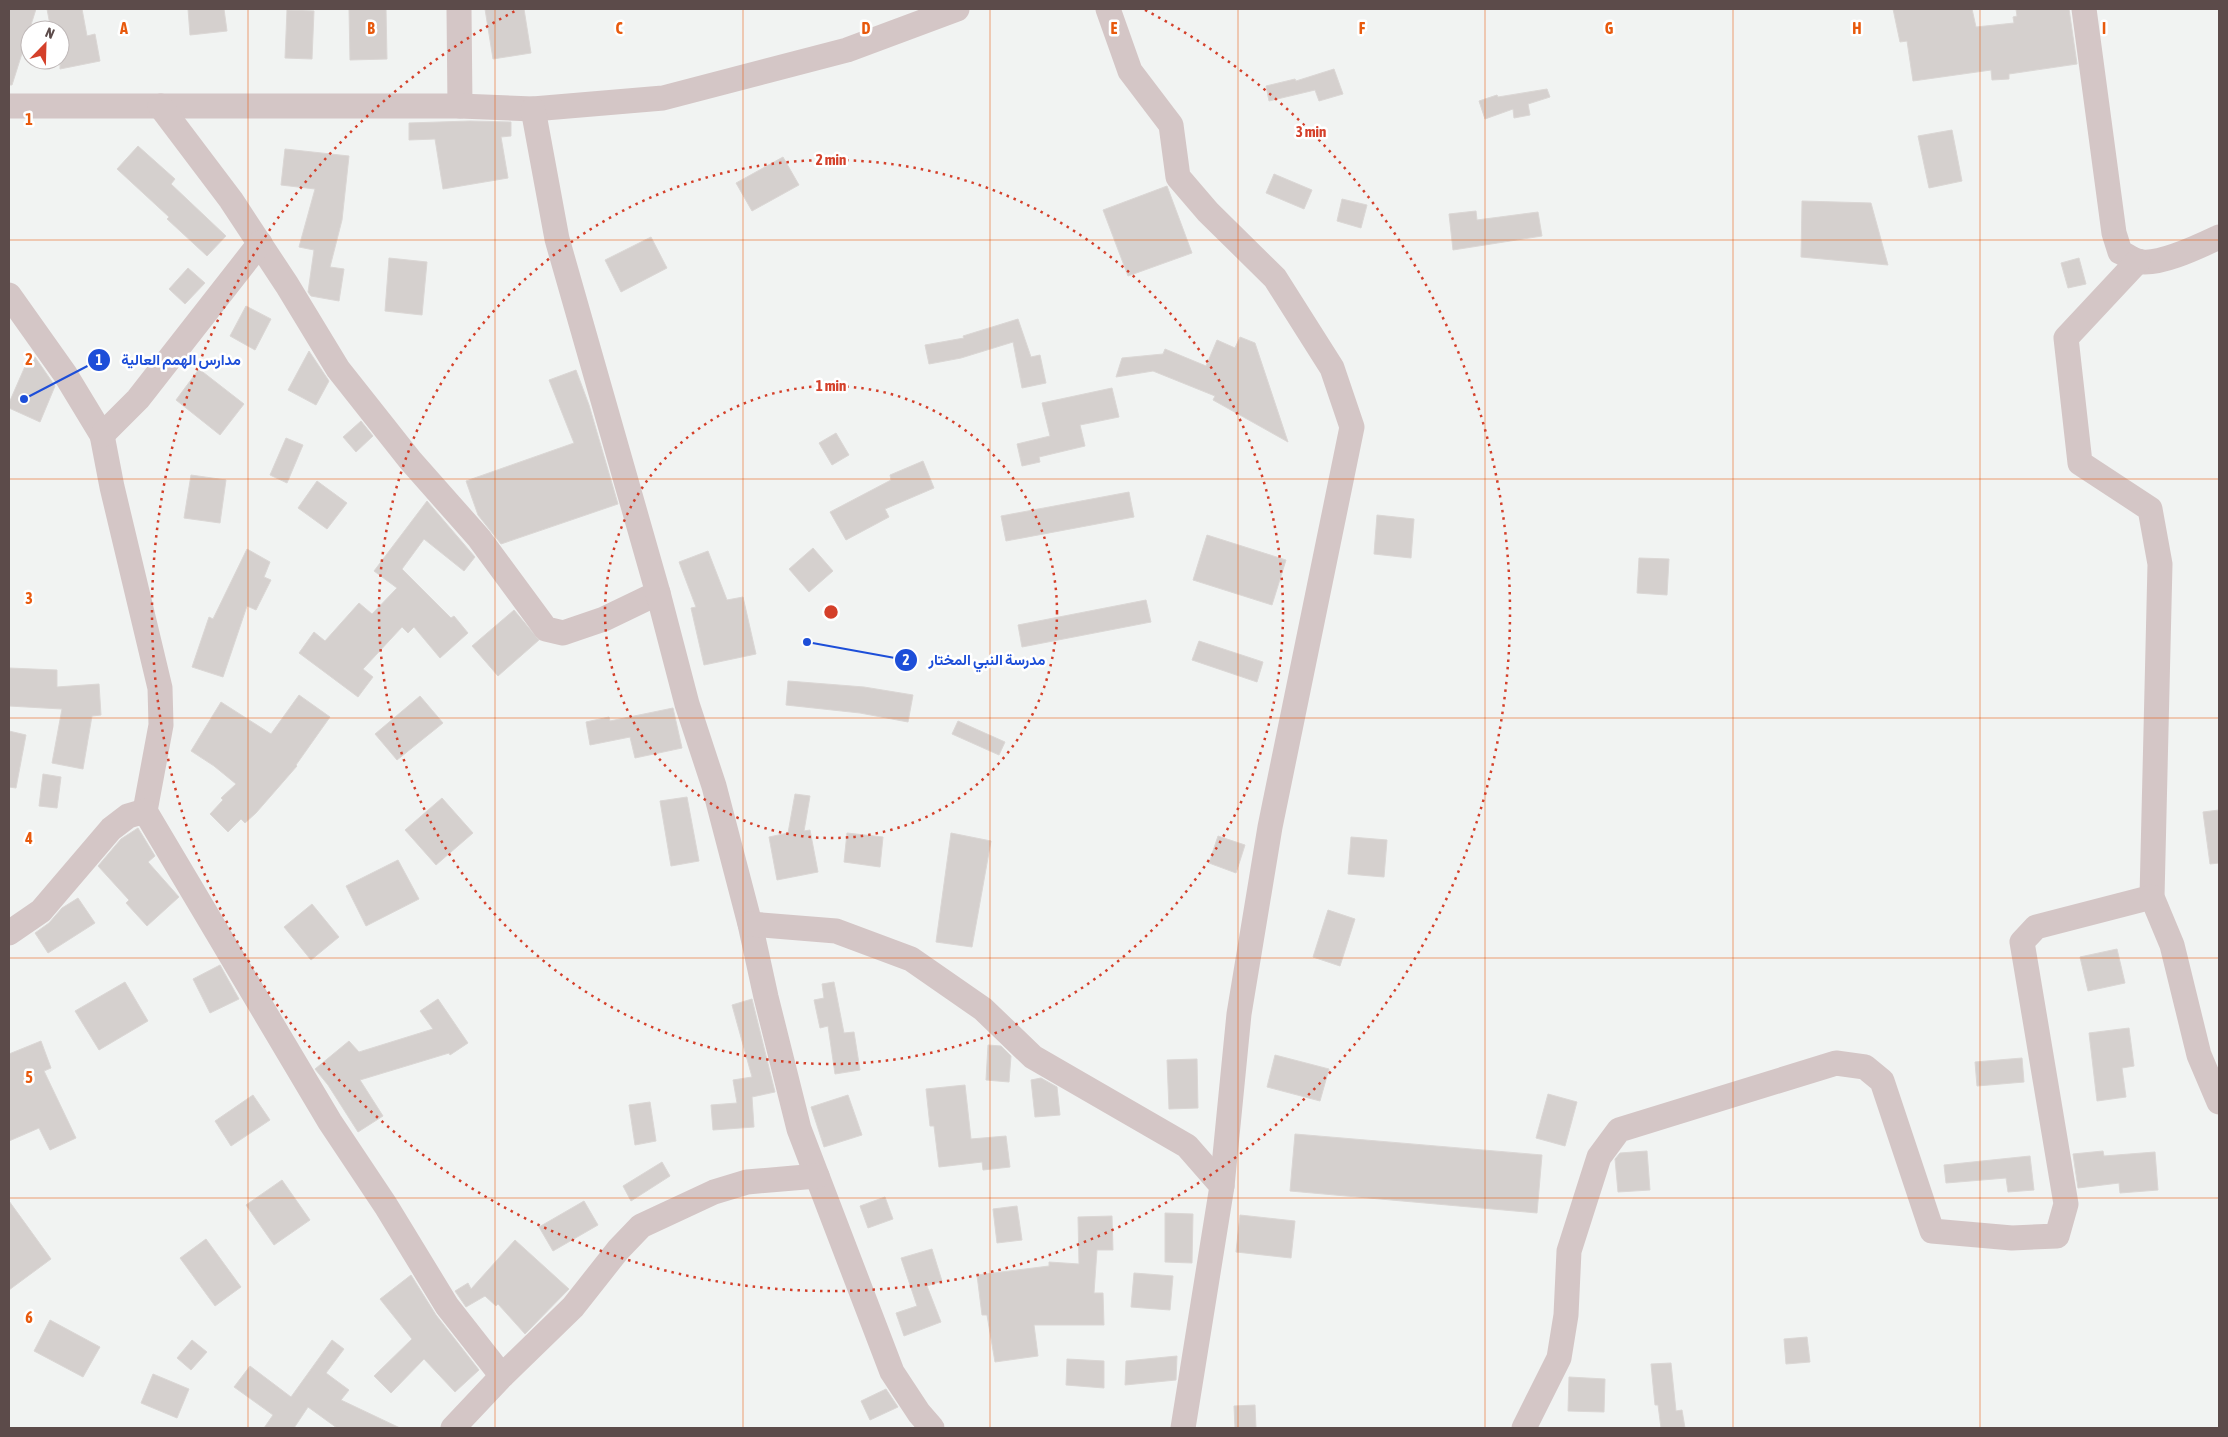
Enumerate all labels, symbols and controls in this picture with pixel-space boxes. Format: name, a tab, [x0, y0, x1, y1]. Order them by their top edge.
text: A	[119, 19, 128, 37]
text: B	[367, 19, 375, 37]
text: C	[615, 19, 623, 37]
text: D	[862, 19, 871, 37]
text: E	[1111, 19, 1118, 37]
text: F	[1359, 19, 1366, 37]
text: G	[1605, 19, 1614, 37]
text: H	[1852, 19, 1862, 37]
text: I	[2102, 19, 2106, 37]
north arrow	[20, 20, 70, 70]
text: N	[43, 24, 57, 42]
text: 1	[25, 110, 33, 128]
text: 3 min	[1296, 123, 1326, 140]
text: 2 min	[816, 151, 846, 168]
callout: مدارس الهمم العالية	[86, 345, 251, 375]
text: 2	[25, 350, 33, 368]
text: 1	[95, 351, 103, 368]
text: مدارس الهمم العالية	[121, 351, 241, 370]
text: 1 min	[816, 377, 846, 394]
text: 3	[25, 589, 33, 607]
centre of rings	[822, 603, 840, 621]
callout: مدرسة النبي المختار	[894, 645, 1056, 675]
text: 2	[902, 651, 910, 668]
text: مدرسة النبي المختار	[927, 651, 1046, 673]
text: 4	[24, 829, 33, 847]
text: 5	[25, 1068, 33, 1086]
text: 6	[25, 1308, 33, 1326]

